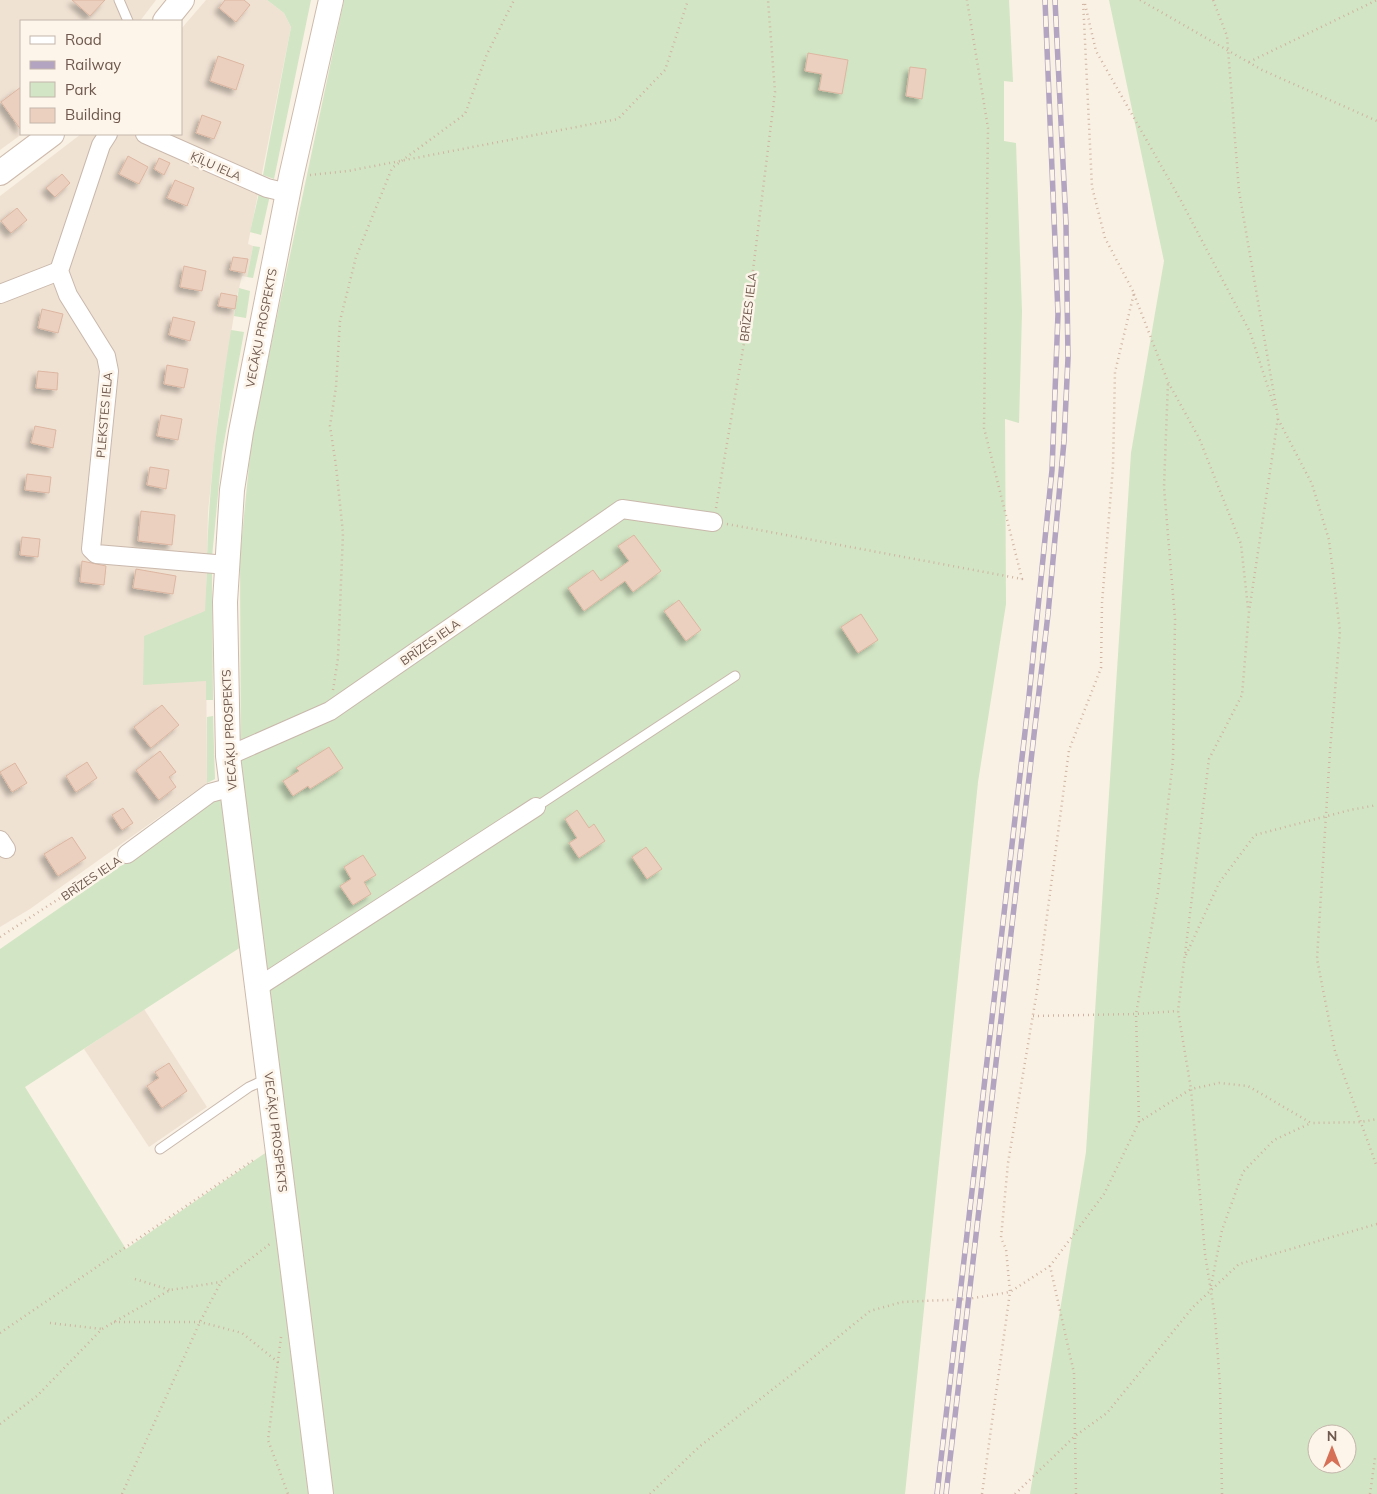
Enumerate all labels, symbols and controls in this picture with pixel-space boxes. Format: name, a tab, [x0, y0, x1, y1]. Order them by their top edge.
legend	[20, 20, 182, 135]
text: Road	[65, 30, 102, 49]
text: Railway	[65, 55, 121, 74]
text: Park	[65, 80, 97, 99]
text: Building	[65, 105, 121, 124]
street label: ĶĪĻU IELA	[188, 148, 244, 185]
street label: VECĀĶU PROSPEKTS	[242, 267, 281, 389]
street label: BRĪZES IELA	[736, 271, 760, 342]
street label: PLEKSTES IELA	[93, 371, 115, 459]
street label: BRĪZES IELA	[397, 616, 463, 668]
street label: VECĀĶU PROSPEKTS	[218, 669, 241, 791]
street label: BRĪZES IELA	[58, 852, 124, 904]
street label: VECĀĶU PROSPEKTS	[260, 1071, 291, 1193]
north arrow	[1307, 1424, 1357, 1474]
text: N	[1327, 1427, 1337, 1445]

